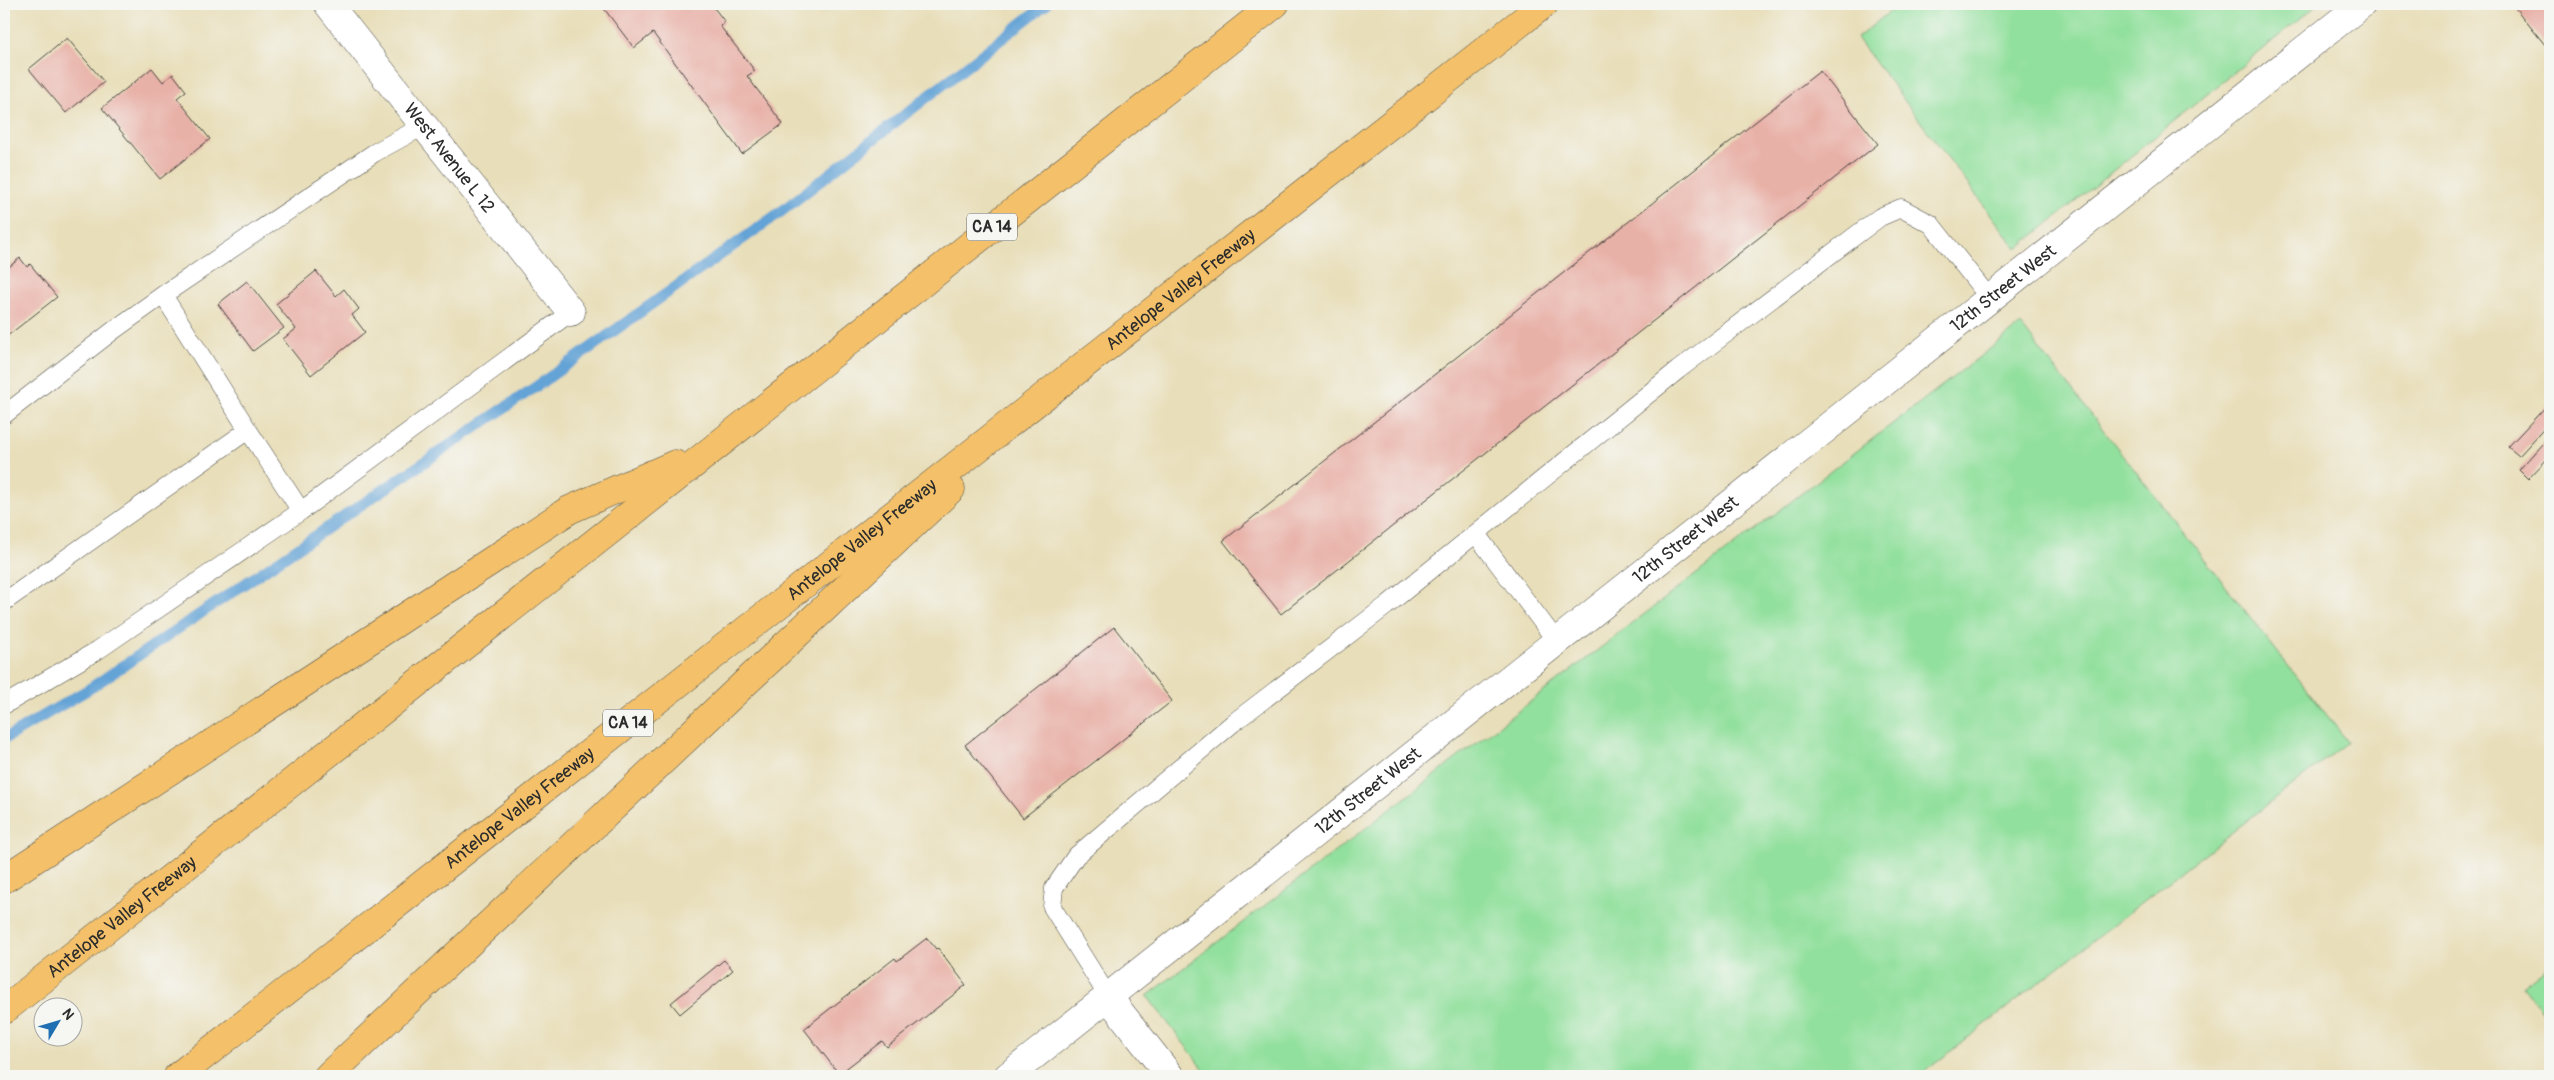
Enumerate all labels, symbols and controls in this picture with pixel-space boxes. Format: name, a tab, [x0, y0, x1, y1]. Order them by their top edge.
street label: West Avenue L 12	[399, 98, 500, 218]
road number: CA 14	[967, 213, 1017, 240]
street label: Antelope Valley Freeway	[1101, 223, 1260, 355]
street label: 12th Street West	[1945, 239, 2061, 337]
street label: Antelope Valley Freeway	[782, 473, 942, 605]
street label: 12th Street West	[1628, 490, 1744, 589]
road number: CA 14	[603, 710, 653, 736]
street label: Antelope Valley Freeway	[440, 742, 599, 874]
street label: 12th Street West	[1310, 742, 1426, 840]
street label: Antelope Valley Freeway	[42, 850, 201, 983]
north arrow	[32, 998, 82, 1048]
text: N	[58, 1005, 77, 1023]

